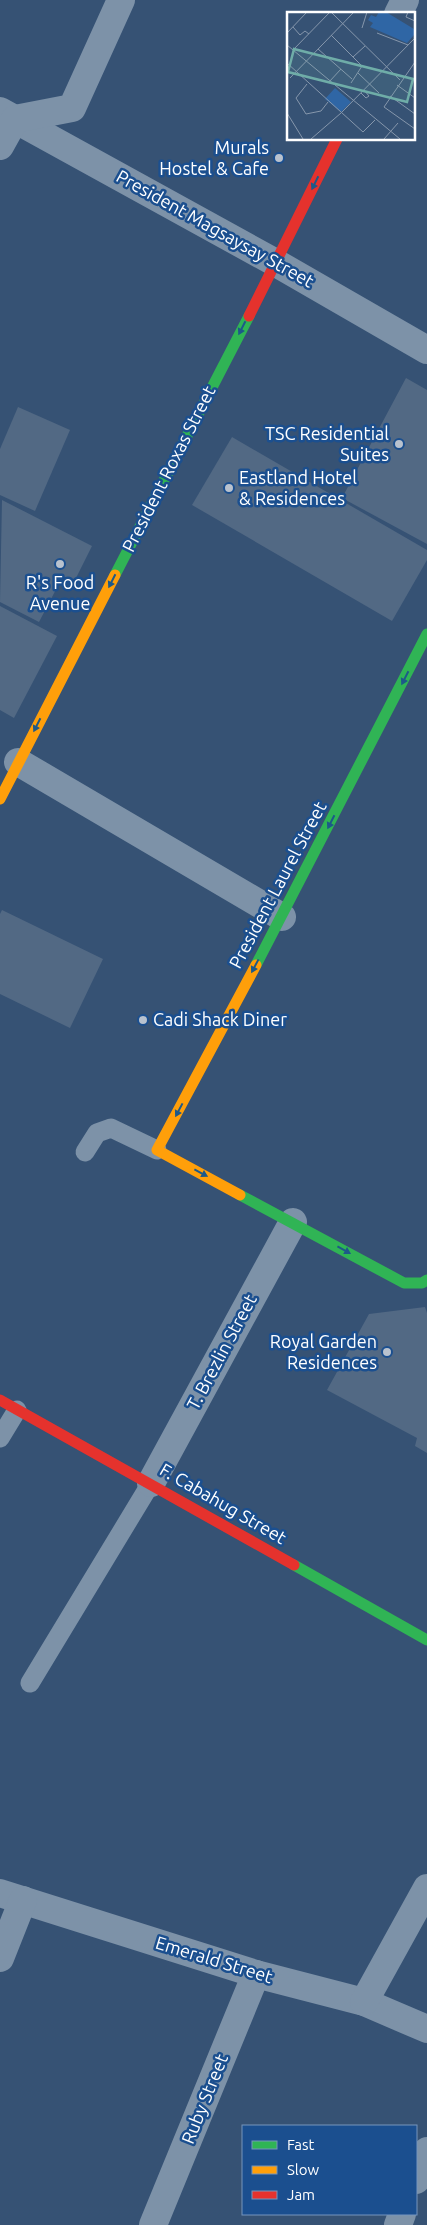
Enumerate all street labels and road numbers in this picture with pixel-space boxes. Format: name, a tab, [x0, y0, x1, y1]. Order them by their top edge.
street label: President Magsaysay Street	[113, 165, 318, 291]
street label: President Roxas Street	[118, 382, 219, 555]
street label: President Laurel Street	[225, 798, 330, 971]
street label: T. Brezlin Street	[182, 1291, 260, 1413]
street label: F. Cabahug Street	[157, 1459, 290, 1547]
street label: Emerald Street	[153, 1932, 275, 1986]
street label: Ruby Street	[177, 2051, 231, 2146]

